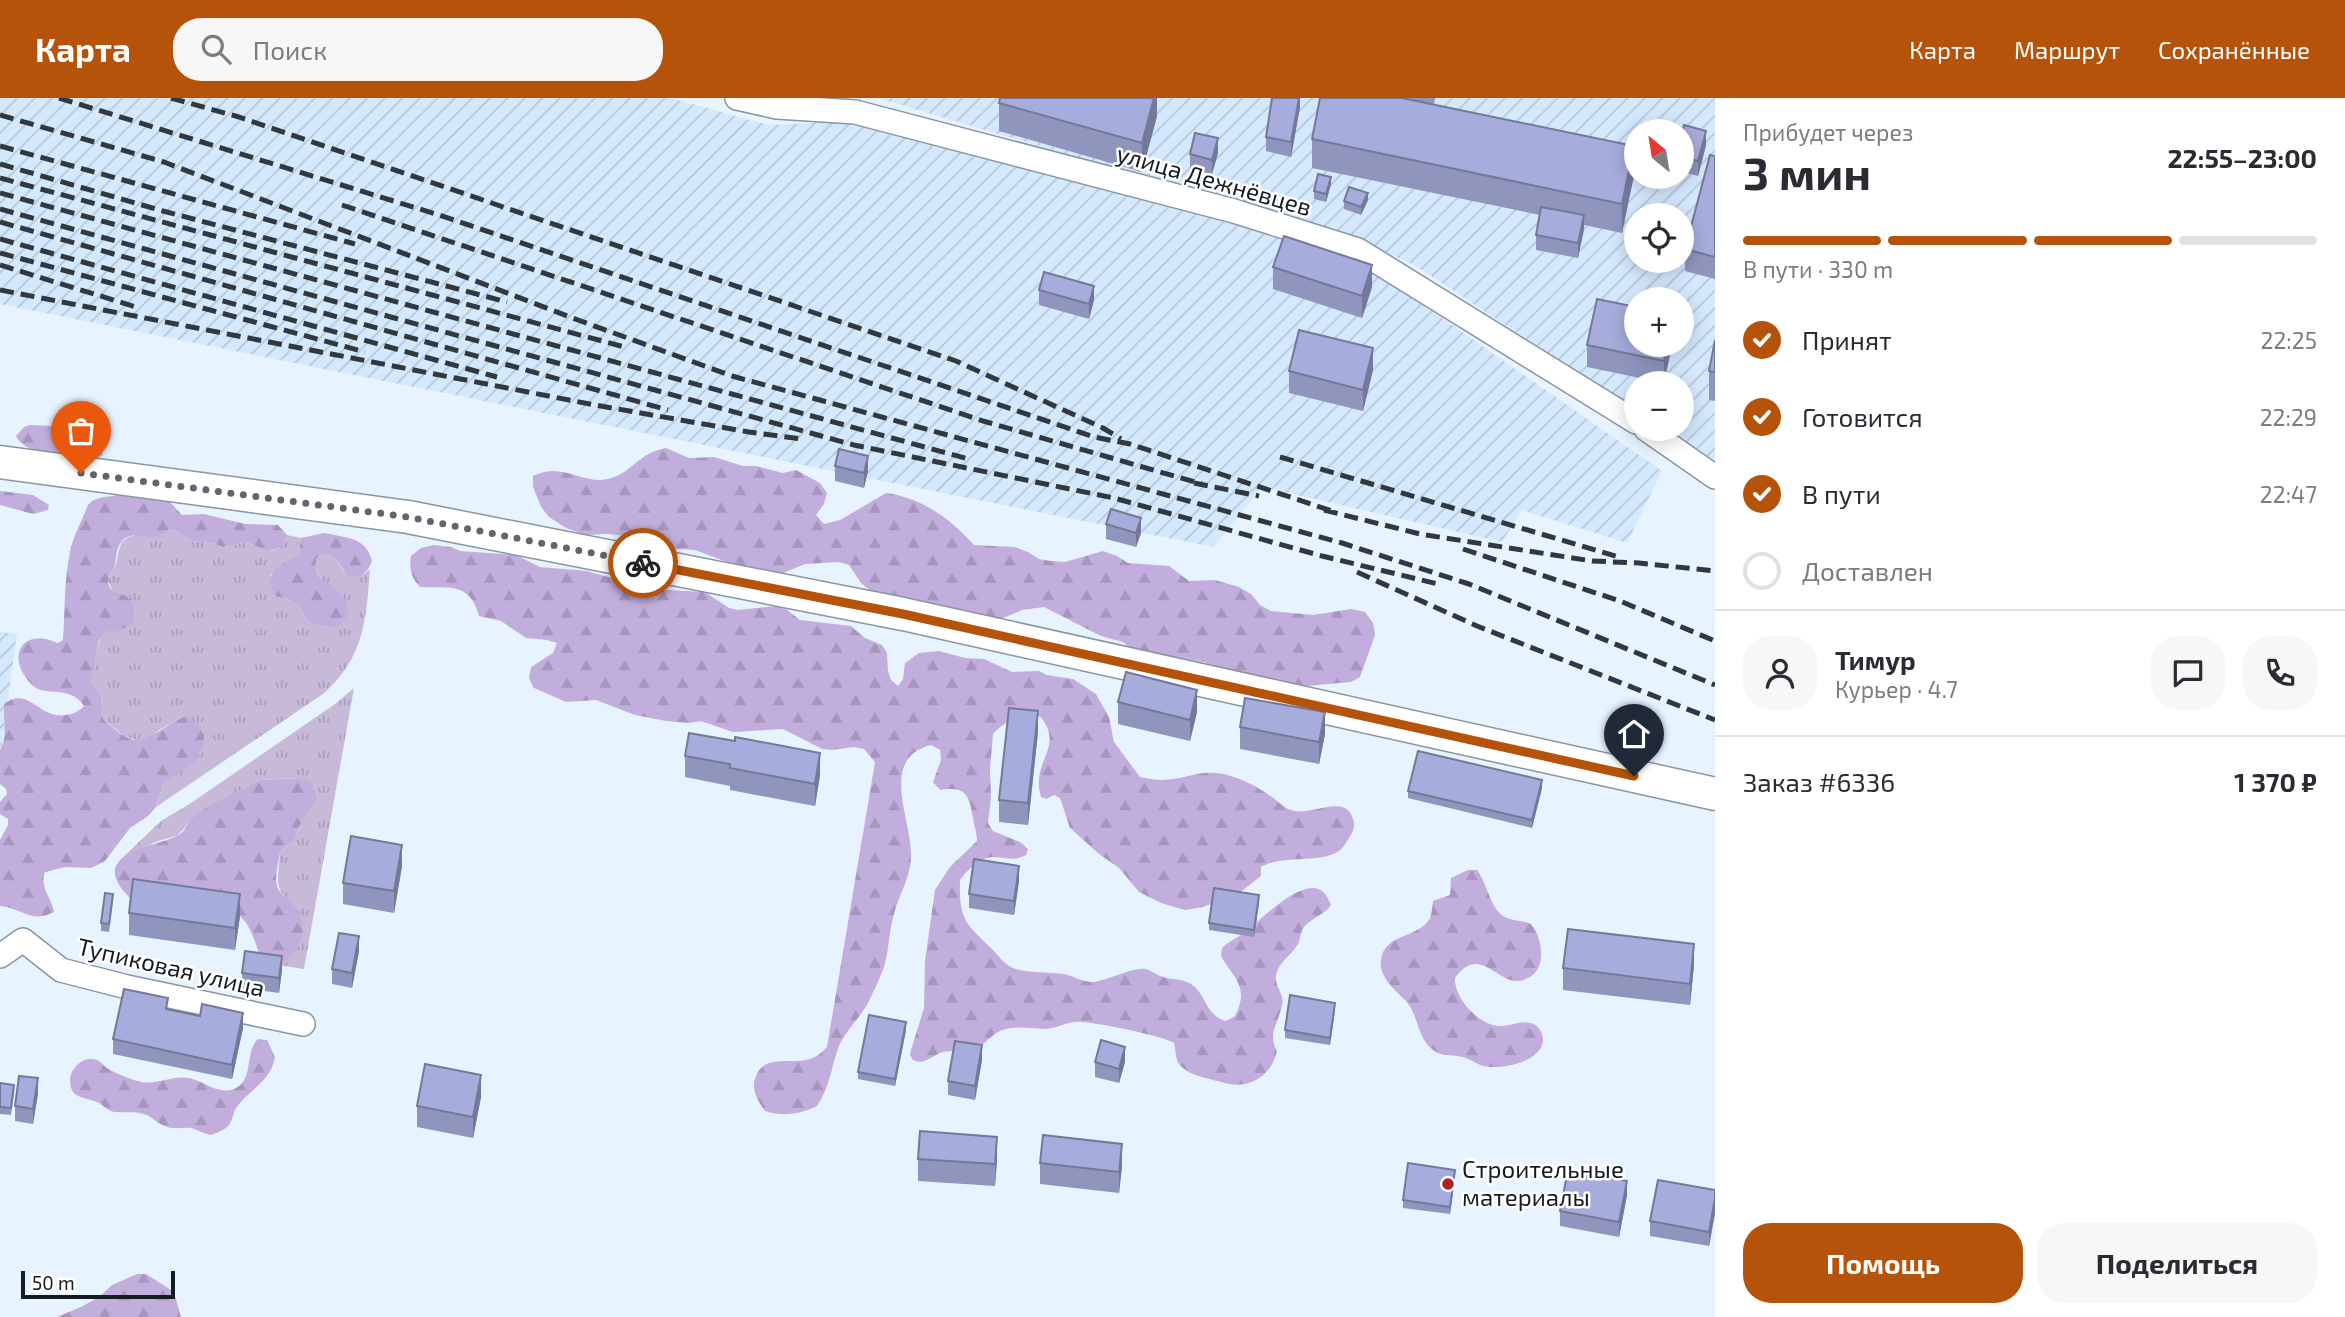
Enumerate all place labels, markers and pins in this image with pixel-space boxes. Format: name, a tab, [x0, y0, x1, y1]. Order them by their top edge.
pin	[51, 401, 111, 473]
pin	[1604, 704, 1664, 776]
place label: Строительные материалы	[1462, 1154, 1624, 1211]
marker: Строительные материалы	[1440, 1176, 1456, 1192]

